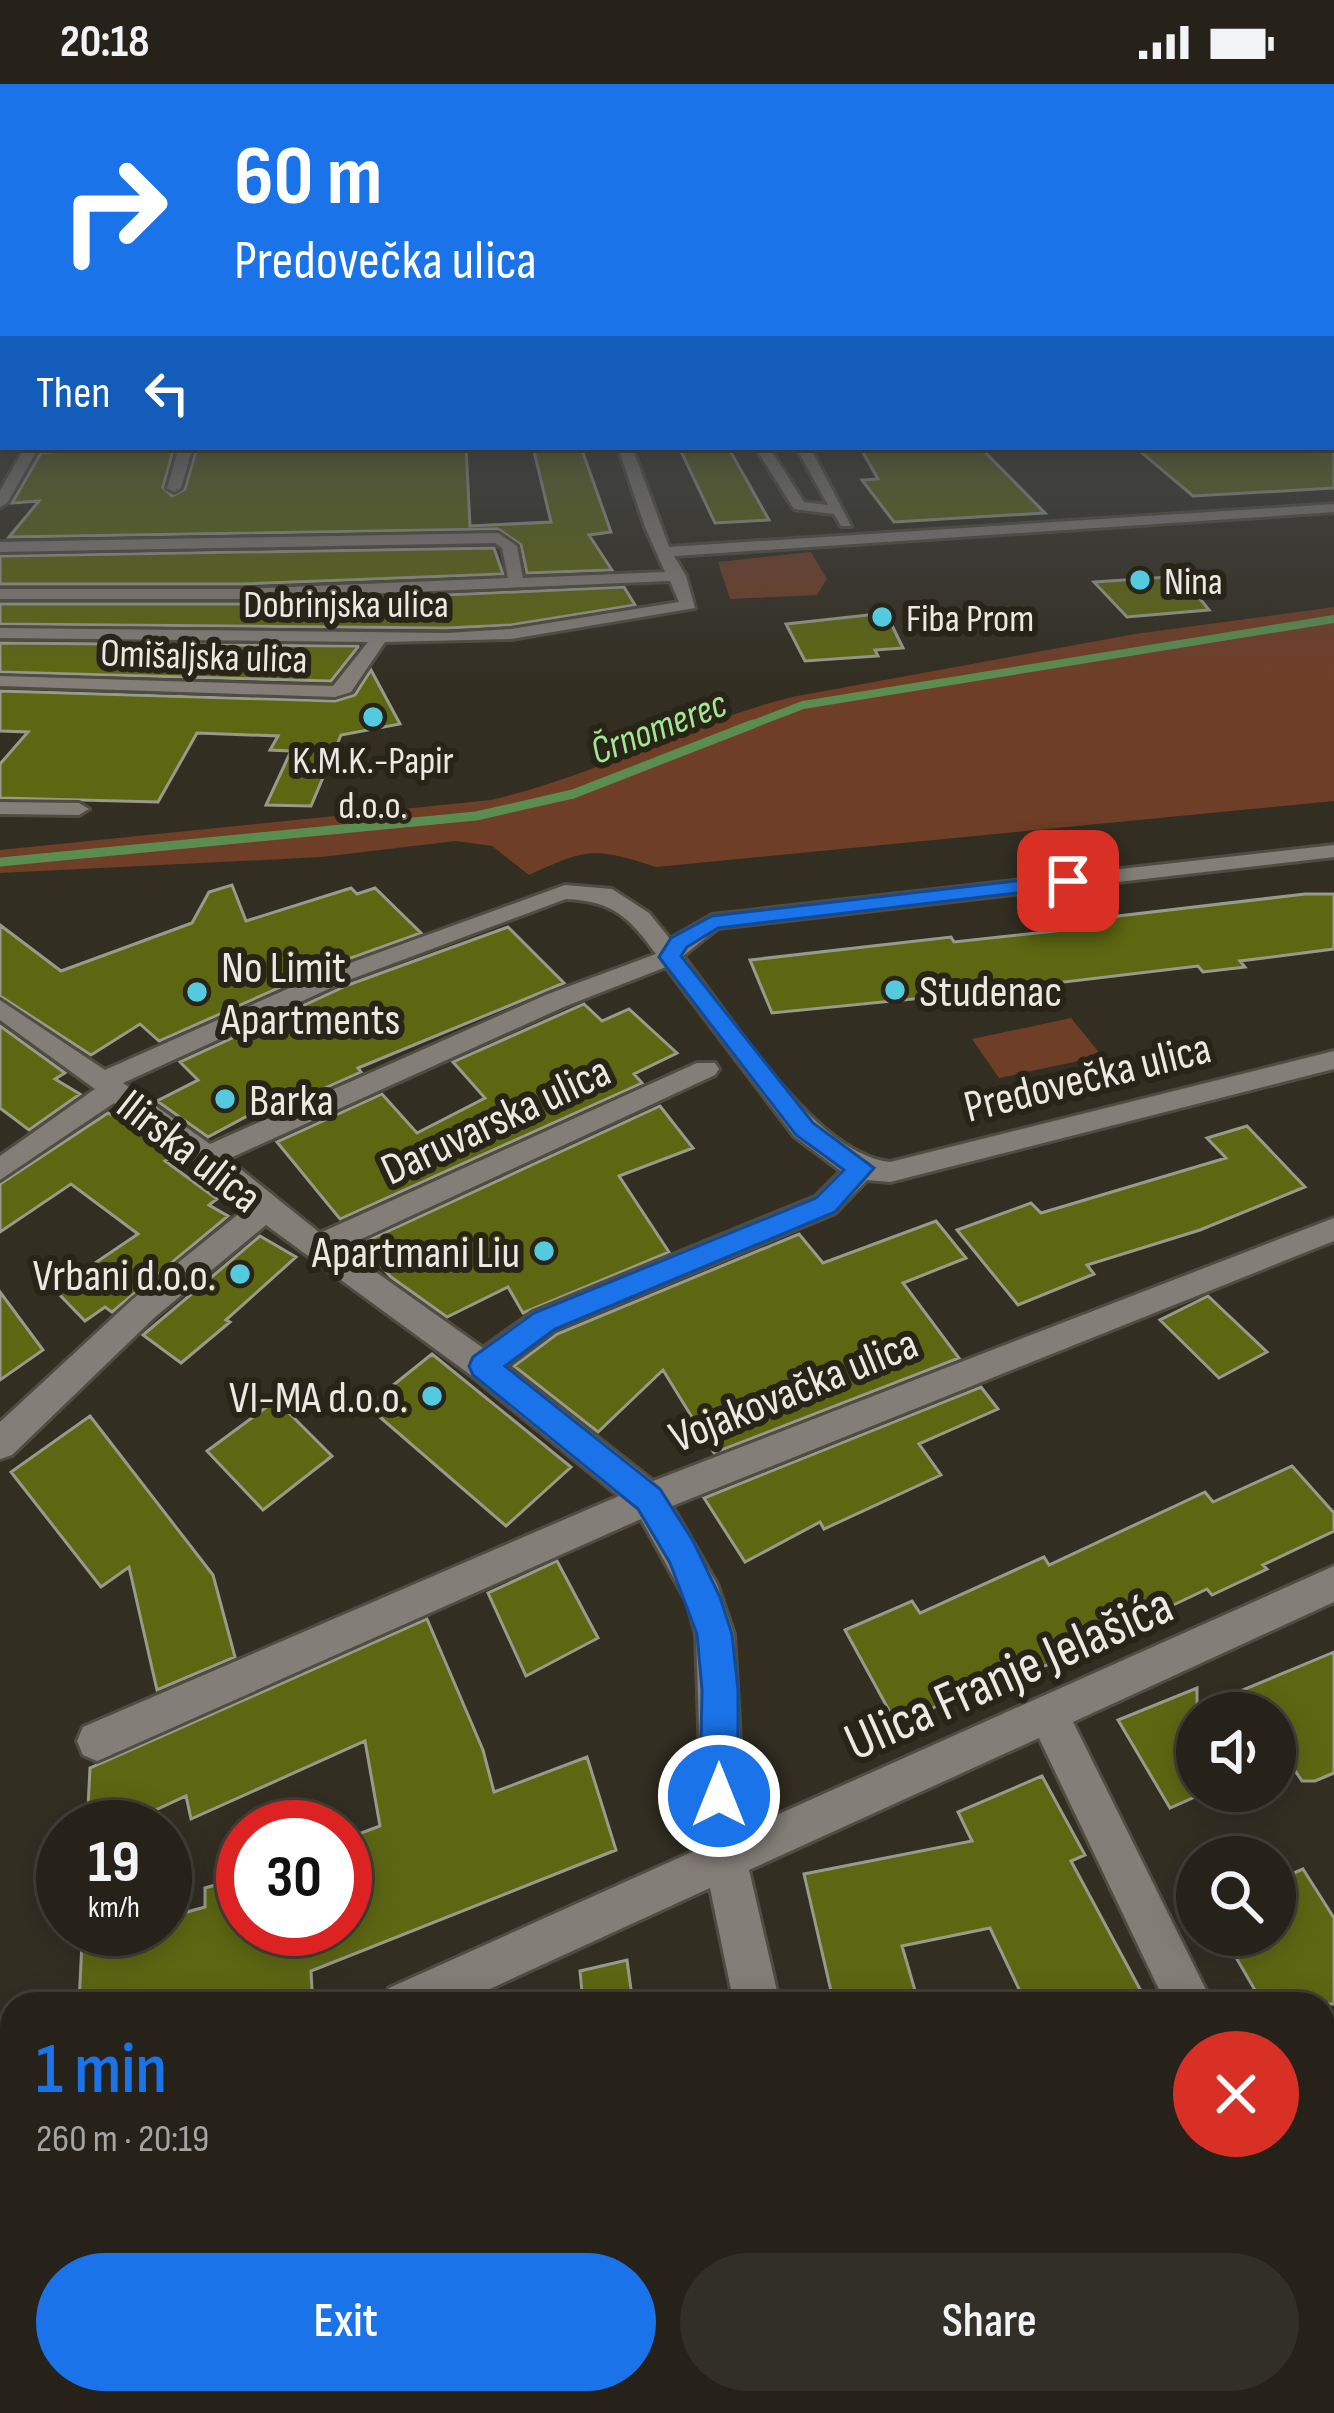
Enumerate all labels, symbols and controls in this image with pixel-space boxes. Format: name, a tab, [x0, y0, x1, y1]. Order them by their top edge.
text: 20:18	[60, 15, 150, 70]
text: 60 m	[234, 127, 382, 228]
icon: right	[36, 132, 192, 288]
text: Predovečka ulica	[234, 229, 537, 294]
icon: left	[134, 360, 200, 426]
text: Then	[36, 366, 110, 421]
place label: Nina	[1164, 559, 1223, 606]
marker: Nina	[1127, 567, 1153, 593]
street label: Dobrinjska ulica	[243, 582, 449, 629]
place label: Fiba Prom	[906, 596, 1034, 643]
marker: Fiba Prom	[869, 604, 895, 630]
street label: Omišaljska ulica	[100, 630, 308, 685]
water label: Črnomerec	[584, 681, 734, 776]
marker: K.M.K.-Papir d.o.o.	[360, 704, 386, 730]
place label: K.M.K.-Papir d.o.o.	[292, 738, 454, 830]
pin	[1017, 830, 1119, 932]
icon: arrive	[1035, 848, 1101, 914]
place label: No Limit Apartments	[220, 941, 400, 1048]
place label: Studenac	[919, 965, 1062, 1020]
marker: Studenac	[882, 977, 908, 1003]
marker: No Limit Apartments	[184, 979, 210, 1005]
street label: Predovečka ulica	[958, 1021, 1217, 1136]
street label: Daruvarska ulica	[373, 1044, 619, 1198]
place label: Barka	[249, 1074, 334, 1129]
street label: Ilirska ulica	[105, 1079, 272, 1225]
marker: Barka	[212, 1086, 238, 1112]
place label: Apartmani Liu	[311, 1226, 520, 1281]
marker: Apartmani Liu	[531, 1238, 557, 1264]
place label: Vrbani d.o.o.	[33, 1249, 216, 1304]
marker: Vrbani d.o.o.	[227, 1261, 253, 1287]
street label: Vojakovačka ulica	[662, 1317, 926, 1466]
place label: VI-MA d.o.o.	[229, 1371, 408, 1426]
marker: VI-MA d.o.o.	[419, 1383, 445, 1409]
street label: Ulica Franje Jelašića	[835, 1573, 1183, 1776]
map controls	[1176, 1692, 1296, 1956]
button: sound	[1176, 1692, 1296, 1812]
position arrow	[656, 1733, 782, 1859]
speed limit sign: 30	[216, 1800, 372, 1956]
text: 19	[88, 1827, 140, 1899]
button: search	[1176, 1836, 1296, 1956]
text: km/h	[88, 1890, 140, 1926]
text: 1 min	[36, 2027, 167, 2114]
button: close	[1173, 2031, 1299, 2157]
text: 260 m · 20:19	[36, 2116, 209, 2163]
button: Exit	[36, 2253, 656, 2391]
button: Share	[680, 2253, 1299, 2391]

